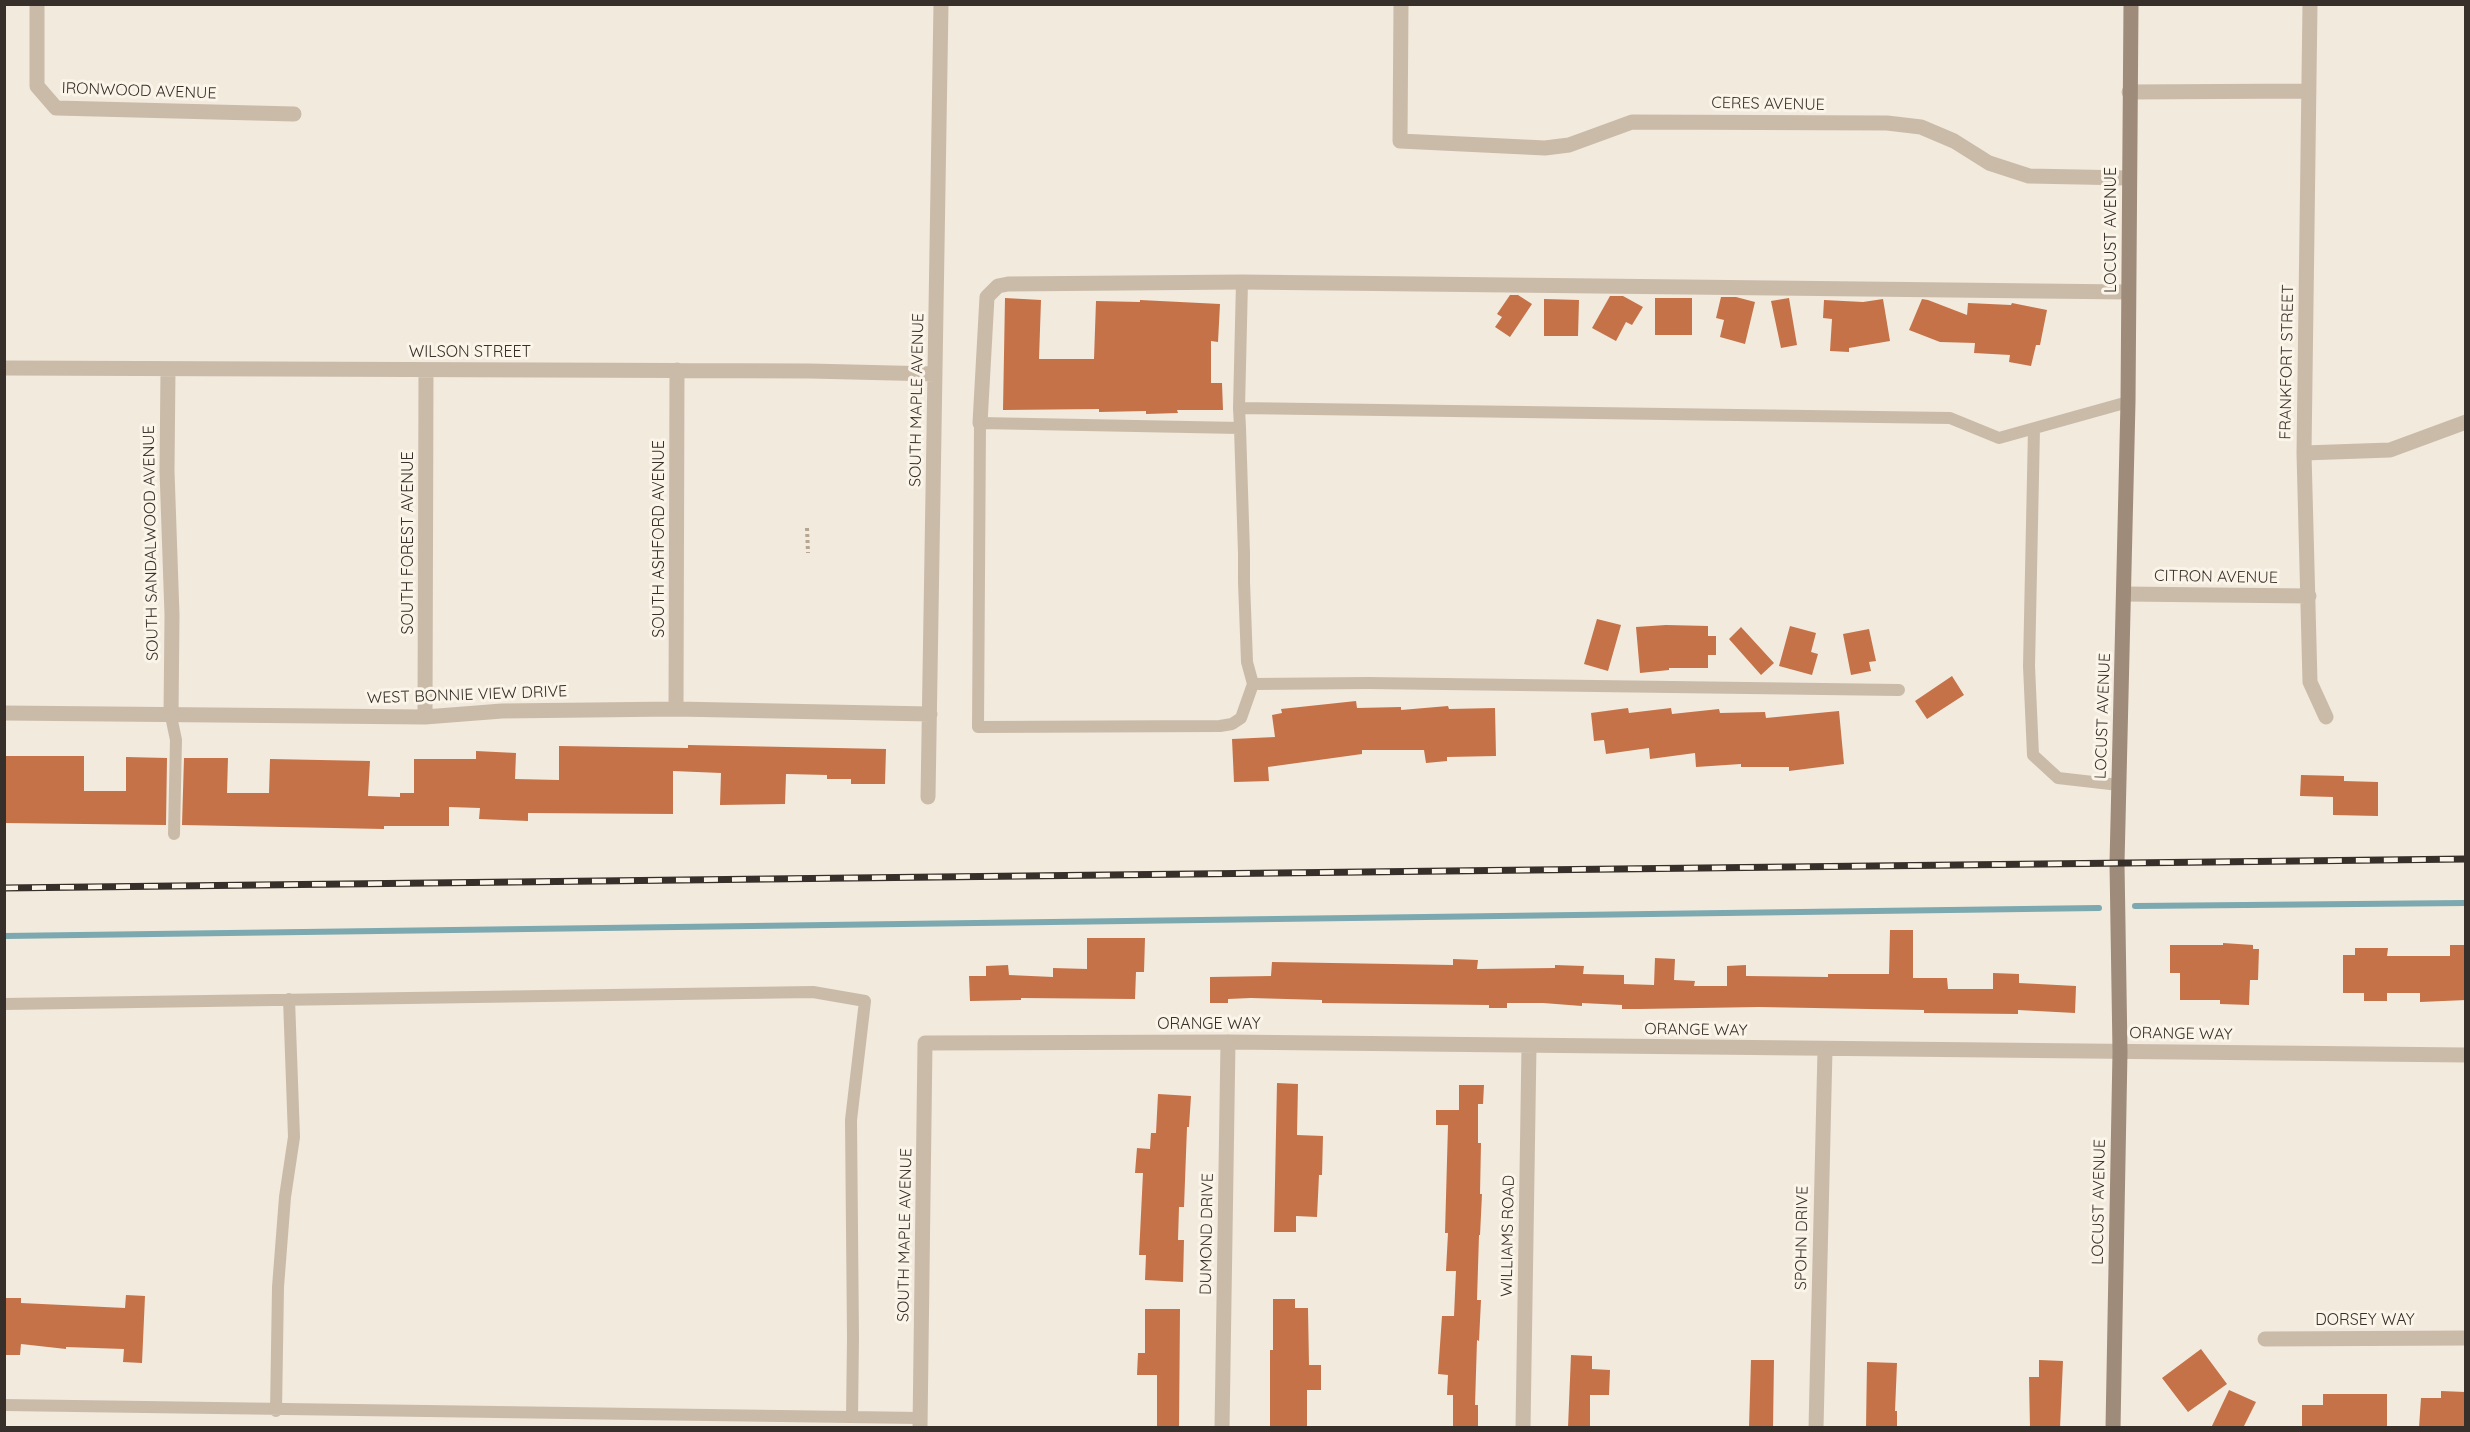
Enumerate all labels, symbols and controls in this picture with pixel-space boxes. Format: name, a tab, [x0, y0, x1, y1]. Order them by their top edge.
street label: IRONWOOD AVENUE	[61, 79, 217, 103]
street label: CERES AVENUE	[1711, 93, 1825, 115]
street label: LOCUST AVENUE	[2101, 167, 2121, 293]
street label: FRANKFORT STREET	[2276, 284, 2298, 440]
street label: SOUTH MAPLE AVENUE	[906, 313, 928, 487]
street label: WILSON STREET	[409, 342, 531, 362]
street label: SOUTH SANDALWOOD AVENUE	[139, 425, 163, 661]
street label: SOUTH ASHFORD AVENUE	[649, 440, 669, 638]
street label: SOUTH FOREST AVENUE	[398, 452, 418, 634]
street label: CITRON AVENUE	[2154, 566, 2278, 588]
street label: LOCUST AVENUE	[2091, 653, 2115, 779]
street label: WEST BONNIE VIEW DRIVE	[366, 682, 568, 708]
street label: ORANGE WAY	[1157, 1014, 1261, 1034]
street label: ORANGE WAY	[1644, 1020, 1748, 1040]
street label: ORANGE WAY	[2129, 1024, 2233, 1044]
street label: LOCUST AVENUE	[2088, 1139, 2110, 1265]
street label: SOUTH MAPLE AVENUE	[894, 1148, 916, 1322]
street label: DUMOND DRIVE	[1196, 1173, 1218, 1295]
street label: WILLIAMS ROAD	[1497, 1175, 1519, 1297]
street label: SPOHN DRIVE	[1791, 1186, 1813, 1290]
street label: DORSEY WAY	[2315, 1310, 2415, 1330]

